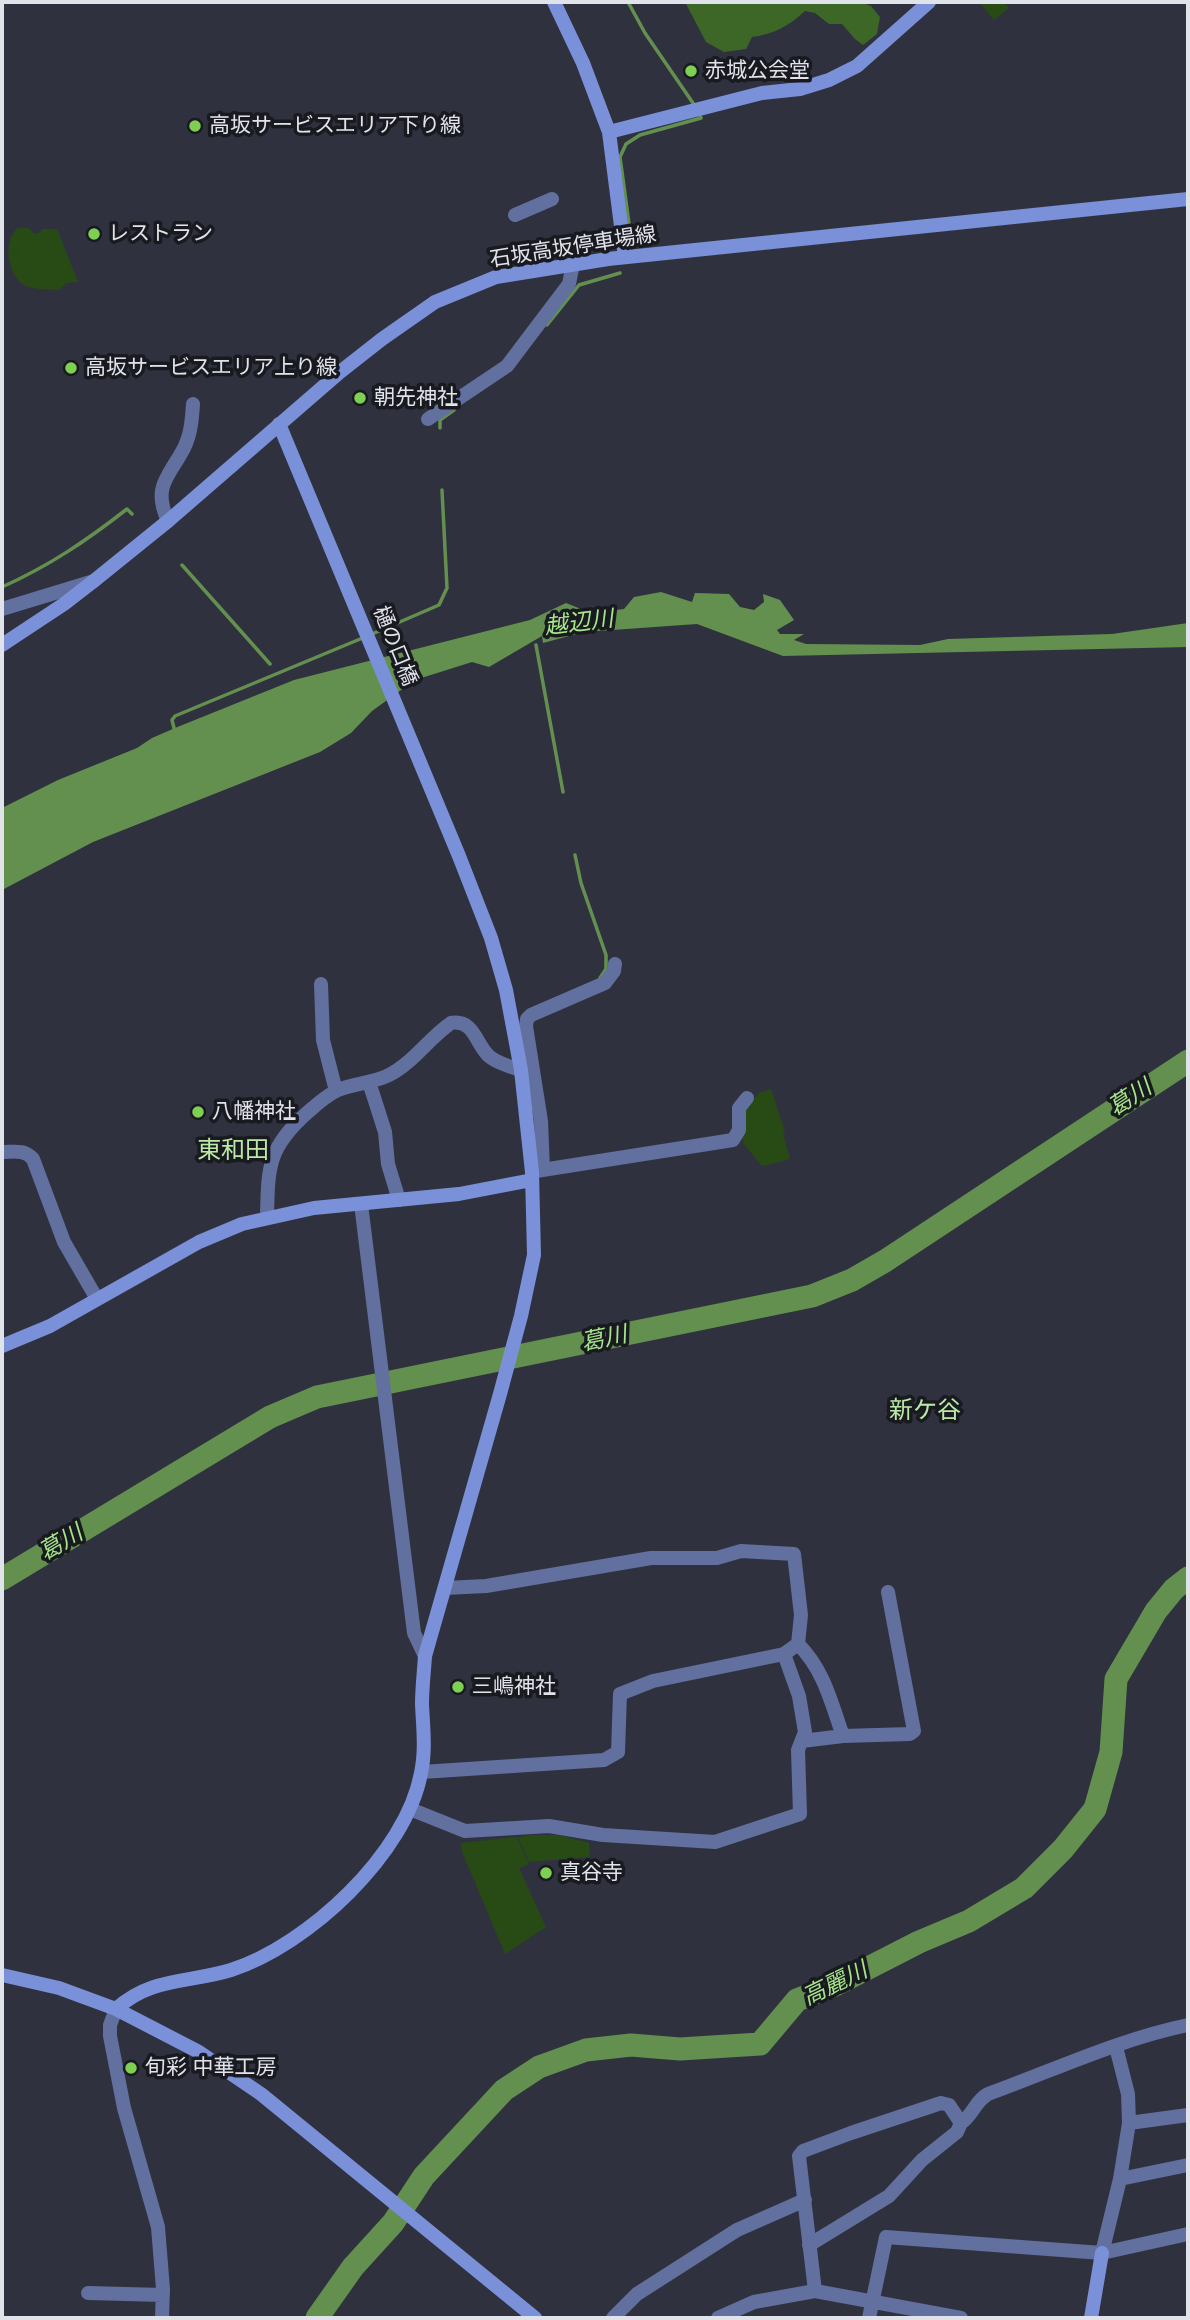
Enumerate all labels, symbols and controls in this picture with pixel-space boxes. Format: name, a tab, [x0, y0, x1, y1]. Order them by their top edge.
place label: 赤城公会堂	[705, 58, 810, 84]
marker: 赤城公会堂	[683, 63, 699, 79]
place label: 高坂サービスエリア下り線	[209, 113, 461, 139]
marker: 高坂サービスエリア下り線	[187, 118, 203, 134]
place label: レストラン	[108, 221, 213, 247]
street label: 石坂高坂停車場線	[488, 221, 658, 273]
marker: レストラン	[86, 226, 102, 242]
place label: 高坂サービスエリア上り線	[85, 355, 337, 381]
marker: 高坂サービスエリア上り線	[63, 360, 79, 376]
place label: 朝先神社	[374, 385, 458, 411]
marker: 朝先神社	[352, 390, 368, 406]
street label: 樋の口橋	[368, 602, 422, 690]
water label: 越辺川	[543, 605, 615, 641]
water label: 葛川	[1103, 1074, 1157, 1122]
place label: 八幡神社	[212, 1099, 296, 1125]
marker: 八幡神社	[190, 1104, 206, 1120]
district label: 東和田	[197, 1137, 269, 1165]
water label: 葛川	[579, 1321, 629, 1357]
district label: 新ケ谷	[889, 1397, 961, 1425]
water label: 葛川	[34, 1519, 88, 1567]
place label: 三嶋神社	[472, 1674, 556, 1700]
marker: 三嶋神社	[450, 1679, 466, 1695]
place label: 真谷寺	[560, 1860, 623, 1886]
marker: 真谷寺	[538, 1865, 554, 1881]
water label: 高麗川	[798, 1956, 872, 2012]
place label: 旬彩 中華工房	[145, 2055, 276, 2081]
marker: 旬彩 中華工房	[123, 2060, 139, 2076]

